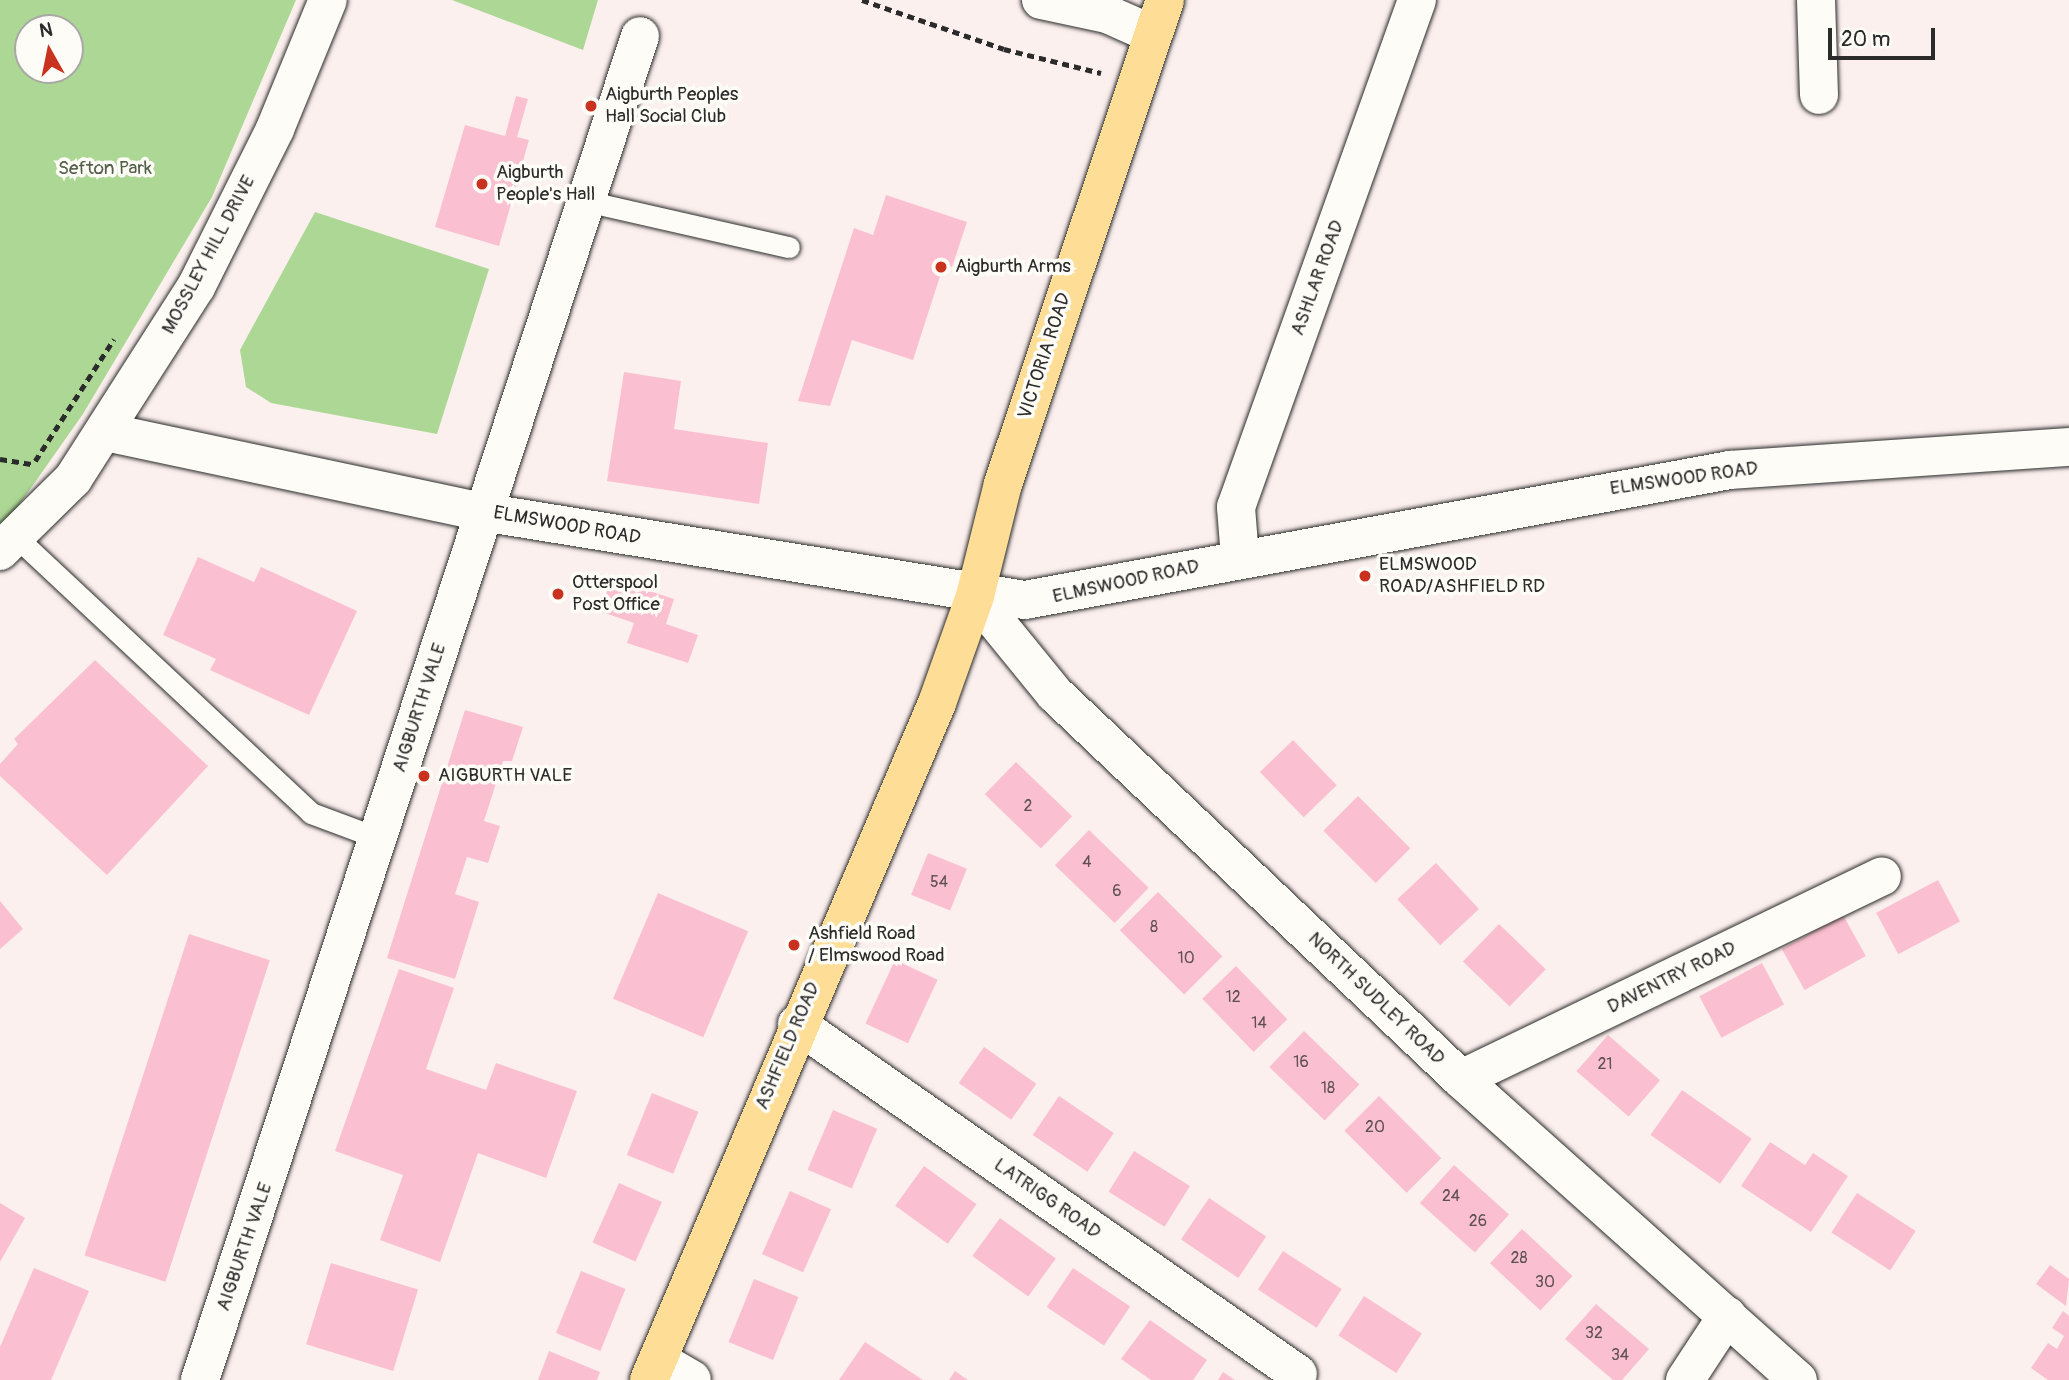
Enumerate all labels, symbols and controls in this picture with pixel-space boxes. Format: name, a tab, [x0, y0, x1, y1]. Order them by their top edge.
north arrow	[14, 14, 84, 84]
scale bar	[1831, 14, 1938, 58]
text: N	[38, 17, 54, 43]
text: 20 m	[1841, 26, 1890, 53]
place label: Aigburth Peoples Hall Social Club	[605, 84, 738, 128]
marker: Aigburth Peoples Hall Social Club	[583, 98, 599, 114]
park label: Sefton Park	[58, 158, 152, 180]
place label: Aigburth People's Hall	[496, 162, 595, 206]
street label: MOSSLEY HILL DRIVE	[158, 172, 260, 338]
marker: Aigburth People's Hall	[474, 176, 490, 192]
street label: ASHLAR ROAD	[1287, 217, 1349, 339]
place label: Aigburth Arms	[955, 256, 1071, 278]
marker: Aigburth Arms	[933, 259, 949, 275]
street label: VICTORIA ROAD	[1014, 290, 1076, 422]
street label: ELMSWOOD ROAD	[1609, 457, 1759, 501]
street label: ELMSWOOD ROAD	[492, 502, 642, 550]
place label: ELMSWOOD ROAD/ASHFIELD RD	[1379, 554, 1545, 598]
street label: ELMSWOOD ROAD	[1051, 555, 1201, 609]
marker: ELMSWOOD ROAD/ASHFIELD RD	[1357, 568, 1373, 584]
place label: Otterspool Post Office	[572, 572, 660, 616]
marker: Otterspool Post Office	[550, 586, 566, 602]
street label: AIGBURTH VALE	[388, 641, 452, 775]
place label: AIGBURTH VALE	[438, 765, 572, 787]
marker: AIGBURTH VALE	[416, 768, 432, 784]
house number: 2	[1024, 796, 1032, 816]
house number: 4	[1082, 852, 1092, 872]
house number: 54	[930, 872, 948, 892]
house number: 6	[1112, 881, 1122, 901]
house number: 8	[1150, 917, 1158, 937]
place label: Ashfield Road / Elmswood Road	[808, 923, 944, 967]
street label: NORTH SUDLEY ROAD	[1303, 928, 1449, 1070]
marker: Ashfield Road / Elmswood Road	[786, 937, 802, 953]
street label: DAVENTRY ROAD	[1604, 937, 1740, 1019]
house number: 10	[1177, 948, 1195, 968]
street label: ASHFIELD ROAD	[751, 979, 825, 1113]
house number: 12	[1225, 987, 1241, 1007]
house number: 14	[1251, 1013, 1267, 1033]
house number: 16	[1293, 1052, 1309, 1072]
house number: 21	[1597, 1054, 1613, 1074]
house number: 18	[1321, 1078, 1335, 1098]
house number: 20	[1365, 1117, 1385, 1137]
street label: LATRIGG ROAD	[989, 1154, 1105, 1244]
street label: AIGBURTH VALE	[212, 1180, 278, 1314]
house number: 24	[1442, 1186, 1460, 1206]
house number: 26	[1469, 1211, 1487, 1231]
house number: 28	[1510, 1248, 1528, 1268]
house number: 30	[1535, 1272, 1555, 1292]
house number: 32	[1585, 1323, 1603, 1343]
house number: 34	[1611, 1345, 1629, 1365]

